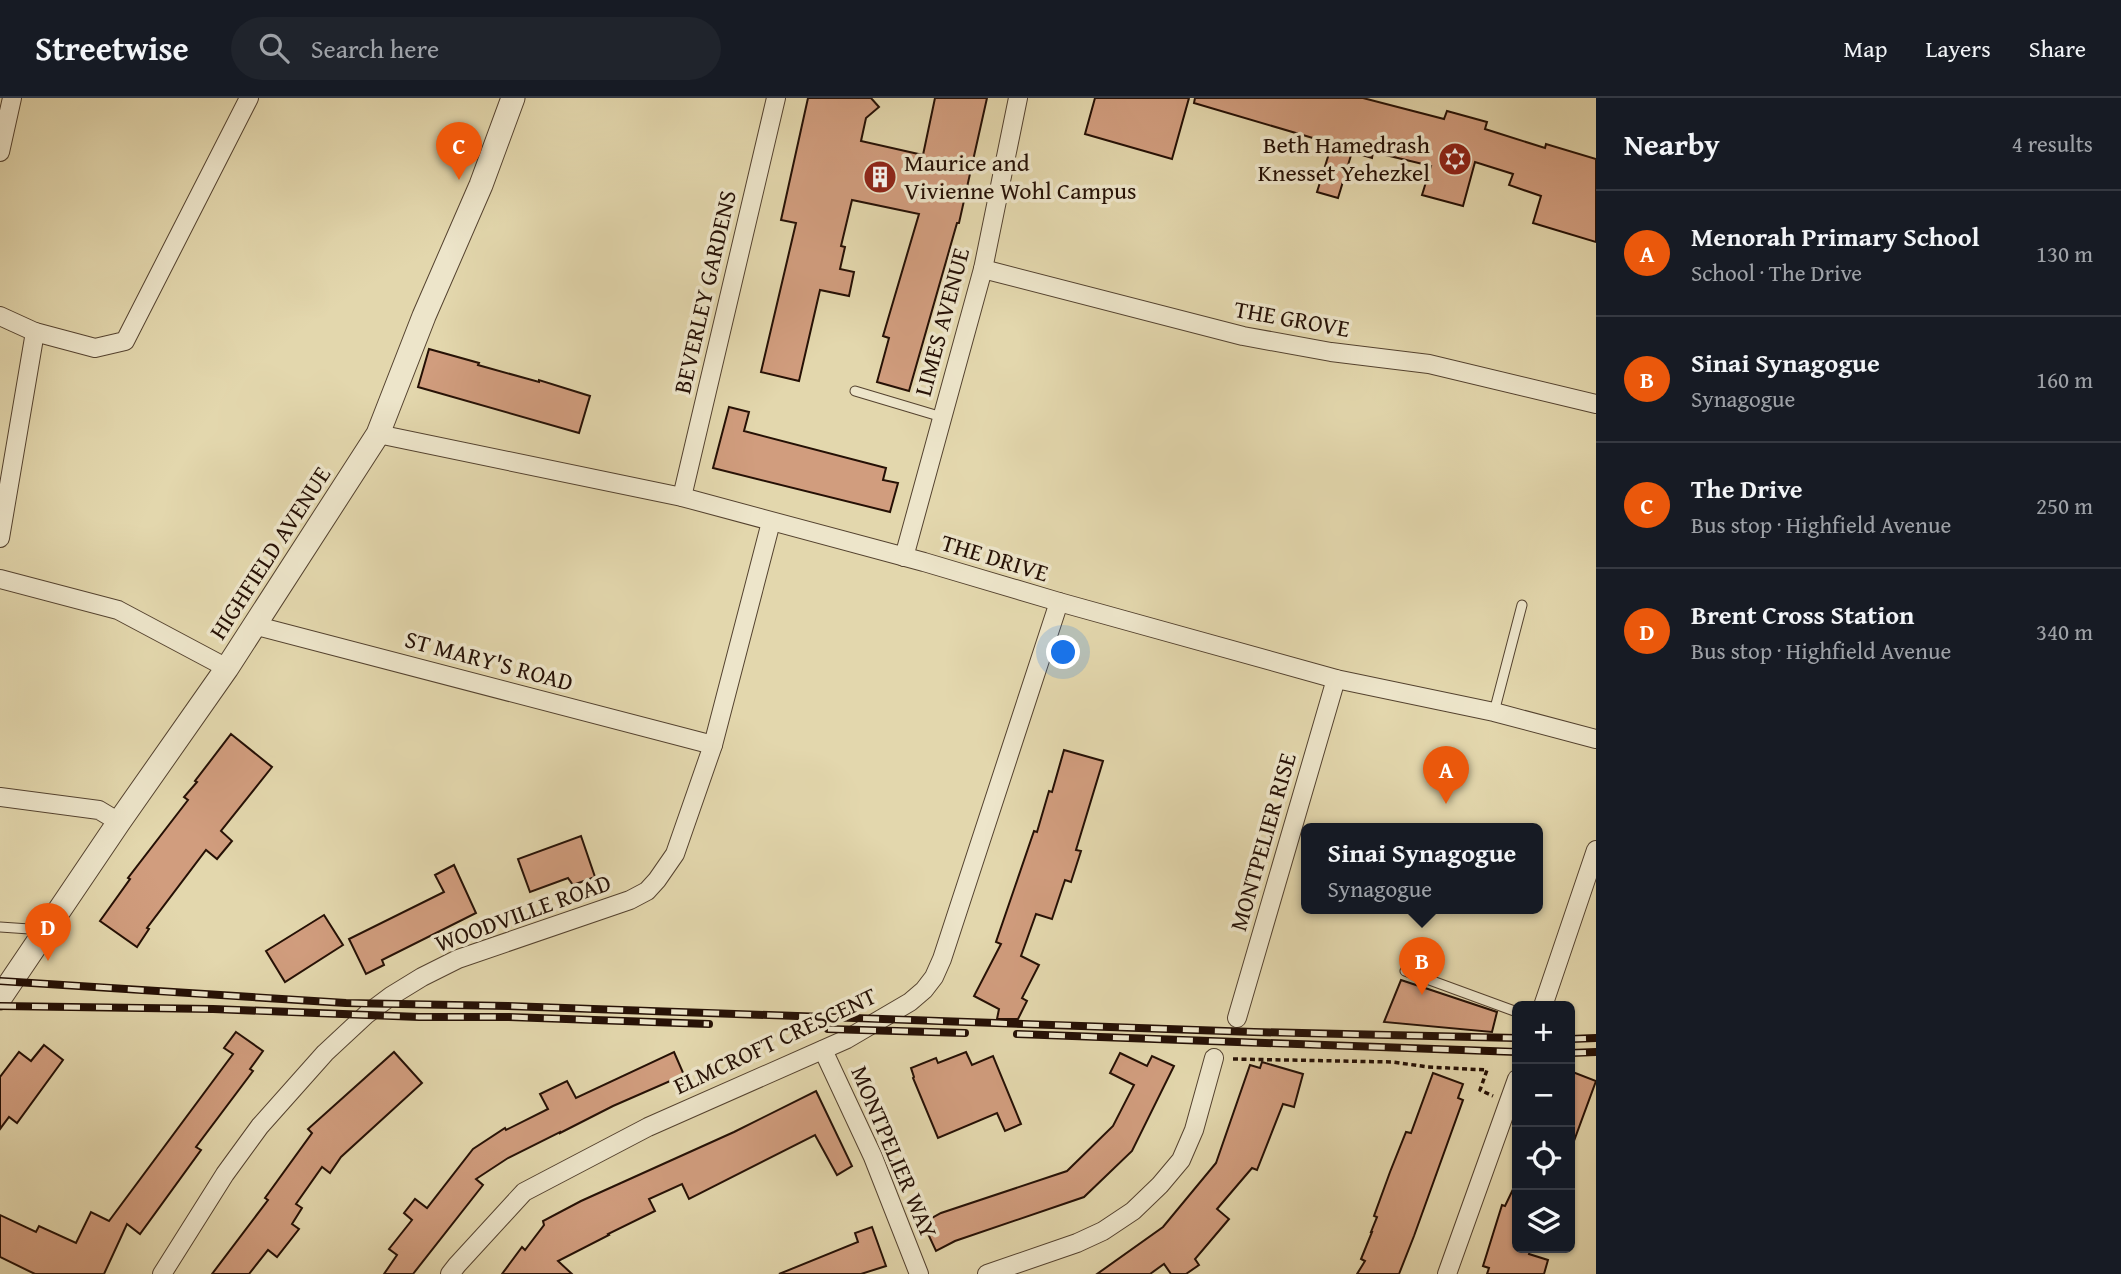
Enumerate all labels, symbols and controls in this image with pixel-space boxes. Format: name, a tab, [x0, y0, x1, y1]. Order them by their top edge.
search box	[231, 17, 721, 80]
text: Streetwise	[35, 24, 189, 72]
icon: search	[255, 29, 293, 67]
text: Search here	[311, 29, 439, 68]
text: Map	[1844, 31, 1887, 66]
text: Layers	[1925, 31, 1991, 66]
text: Share	[2029, 31, 2086, 66]
pin: C	[436, 122, 482, 180]
text: Nearby	[1624, 122, 1720, 166]
place label: Beth Hamedrash Knesset Yehezkel	[1258, 127, 1431, 190]
text: 4 results	[2012, 127, 2093, 160]
synagogue icon: Beth Hamedrash Knesset Yehezkel	[1436, 140, 1474, 178]
place label: Maurice and Vivienne Wohl Campus	[904, 145, 1137, 208]
building icon: Maurice and Vivienne Wohl Campus	[861, 158, 899, 196]
street label: BEVERLEY GARDENS	[664, 187, 745, 397]
text: Menorah Primary School	[1691, 217, 1980, 256]
text: A	[1640, 237, 1654, 270]
text: 130 m	[2036, 237, 2093, 270]
street label: LIMES AVENUE	[905, 244, 978, 400]
text: School · The Drive	[1691, 256, 1862, 289]
street label: THE GROVE	[1232, 291, 1352, 346]
text: Sinai Synagogue	[1691, 343, 1880, 382]
text: B	[1640, 363, 1654, 396]
text: 160 m	[2036, 363, 2093, 396]
text: Synagogue	[1691, 382, 1795, 415]
street label: HIGHFIELD AVENUE	[200, 459, 339, 646]
text: The Drive	[1691, 469, 1803, 508]
text: C	[1640, 489, 1654, 522]
text: 250 m	[2036, 489, 2093, 522]
text: Bus stop · Highfield Avenue	[1691, 508, 1951, 541]
street label: THE DRIVE	[937, 525, 1053, 590]
text: Brent Cross Station	[1691, 595, 1914, 634]
text: D	[1640, 615, 1654, 648]
text: 340 m	[2036, 615, 2093, 648]
street label: ST MARY'S ROAD	[401, 621, 577, 700]
text: Bus stop · Highfield Avenue	[1691, 634, 1951, 667]
your location	[1046, 635, 1080, 669]
pin: A	[1423, 746, 1469, 804]
street label: MONTPELIER RISE	[1220, 749, 1305, 935]
popup	[1301, 823, 1543, 914]
text: Sinai Synagogue	[1328, 833, 1516, 872]
street label: WOODVILLE ROAD	[430, 864, 616, 961]
text: Synagogue	[1328, 872, 1432, 905]
pin: D	[25, 903, 71, 961]
pin: B	[1399, 937, 1445, 995]
street label: ELMCROFT CRESCENT	[667, 978, 882, 1103]
map controls	[1512, 1001, 1575, 1253]
button: +	[1512, 1001, 1575, 1064]
street label: MONTPELIER WAY	[842, 1060, 947, 1243]
button: −	[1512, 1064, 1575, 1127]
button: locate	[1512, 1127, 1575, 1190]
button: layers	[1512, 1190, 1575, 1253]

